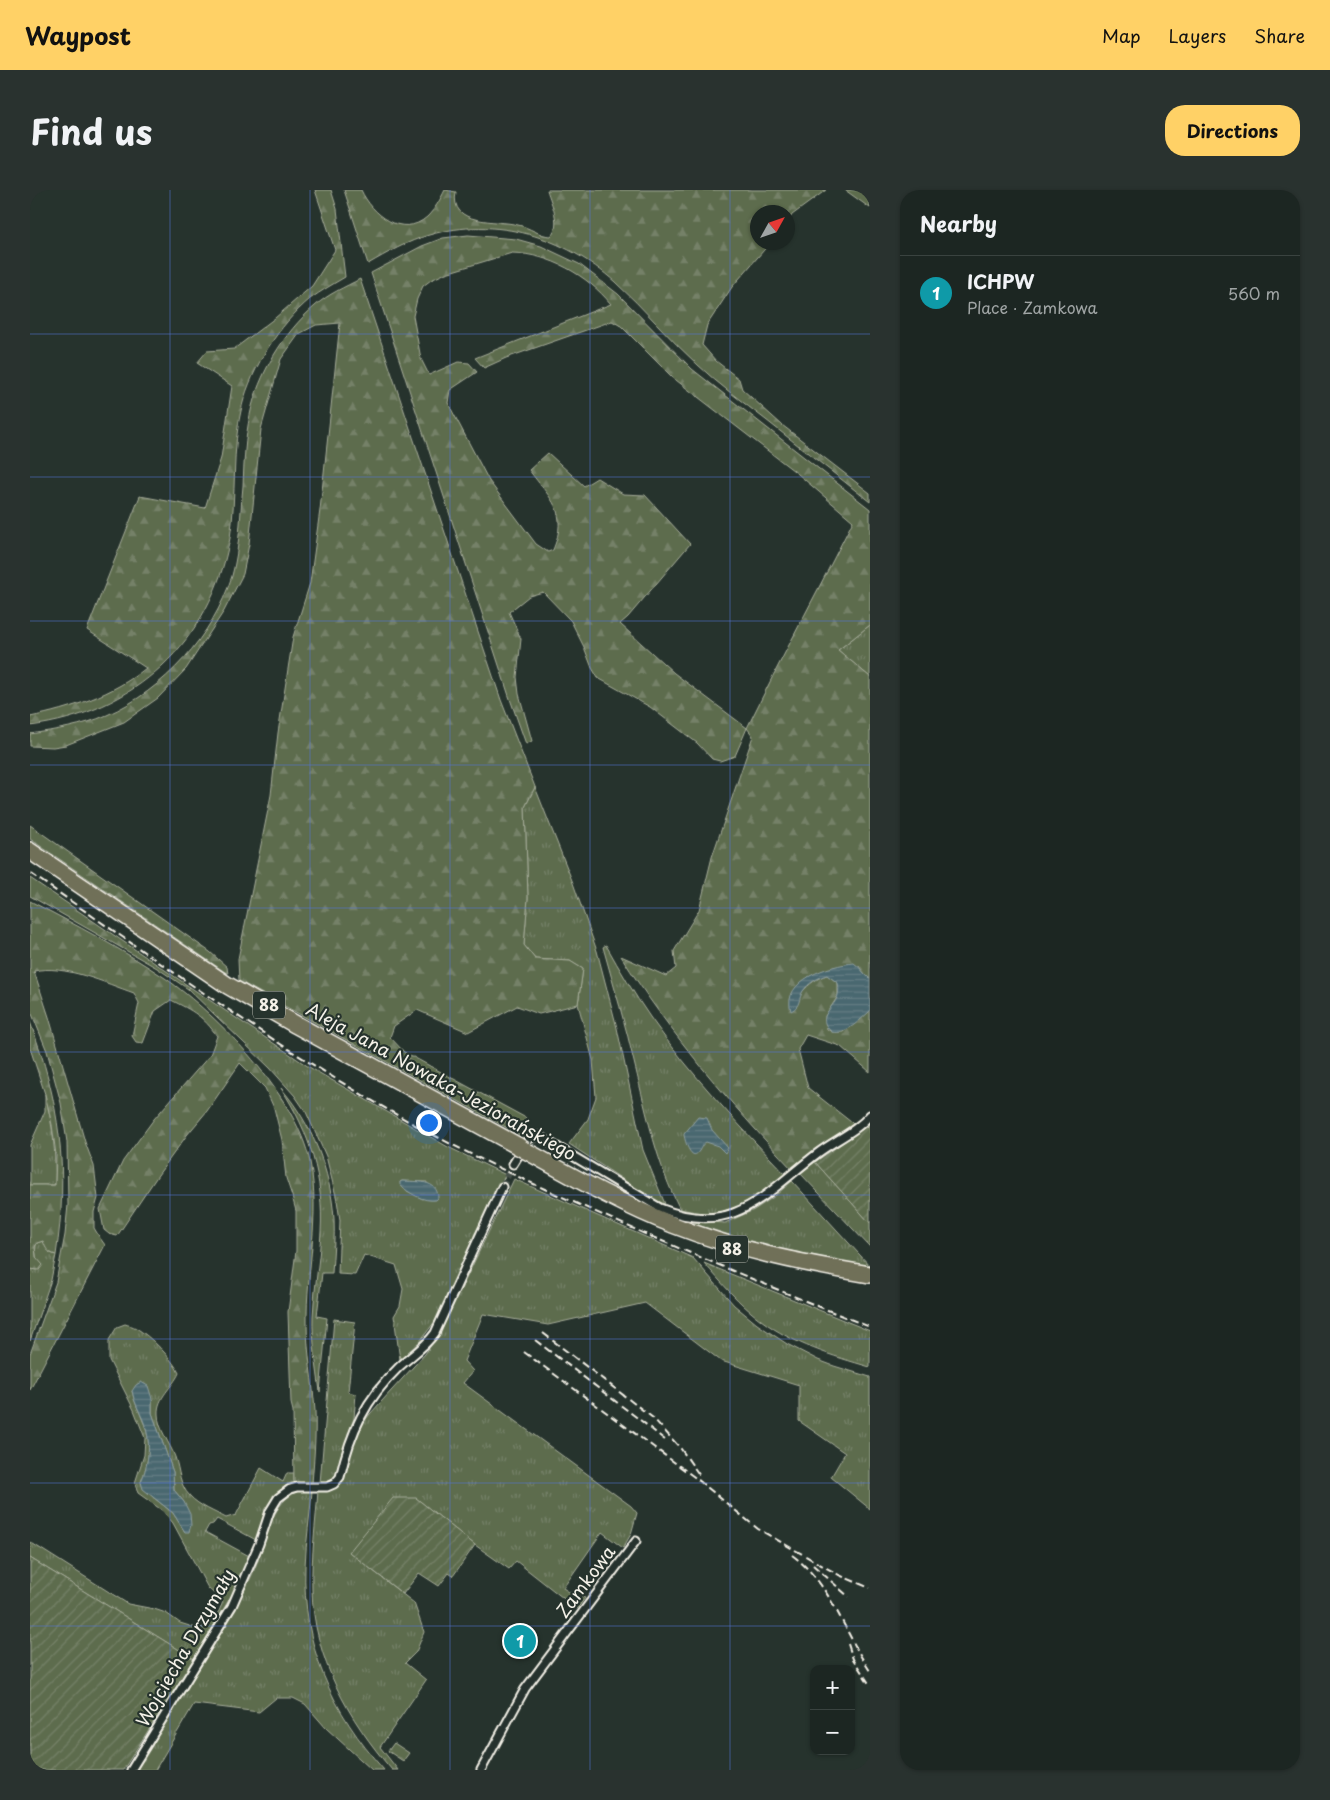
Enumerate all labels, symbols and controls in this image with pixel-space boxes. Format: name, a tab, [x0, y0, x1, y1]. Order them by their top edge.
text: Waypost	[25, 17, 131, 53]
text: Map	[1102, 22, 1141, 49]
text: Layers	[1169, 22, 1226, 49]
text: Share	[1254, 22, 1305, 49]
text: Find us	[30, 104, 152, 157]
button: Directions	[1165, 105, 1300, 156]
north arrow	[750, 205, 795, 250]
text: Nearby	[920, 207, 997, 239]
text: ICHPW	[967, 267, 1034, 295]
text: 1	[932, 281, 940, 305]
text: 560 m	[1228, 281, 1280, 305]
text: Place · Zamkowa	[967, 295, 1097, 319]
road number: 88	[253, 992, 285, 1018]
street label: Aleja Jana Nowaka-Jeziorańskiego	[302, 995, 582, 1166]
your location	[416, 1110, 442, 1136]
road number: 88	[716, 1236, 748, 1262]
street label: Zamkowa	[549, 1539, 621, 1623]
street label: Wojciecha Drzymały	[128, 1563, 241, 1731]
pin: 1	[504, 1622, 536, 1660]
map controls	[810, 1665, 855, 1755]
button: +	[810, 1665, 855, 1710]
button: −	[810, 1710, 855, 1755]

